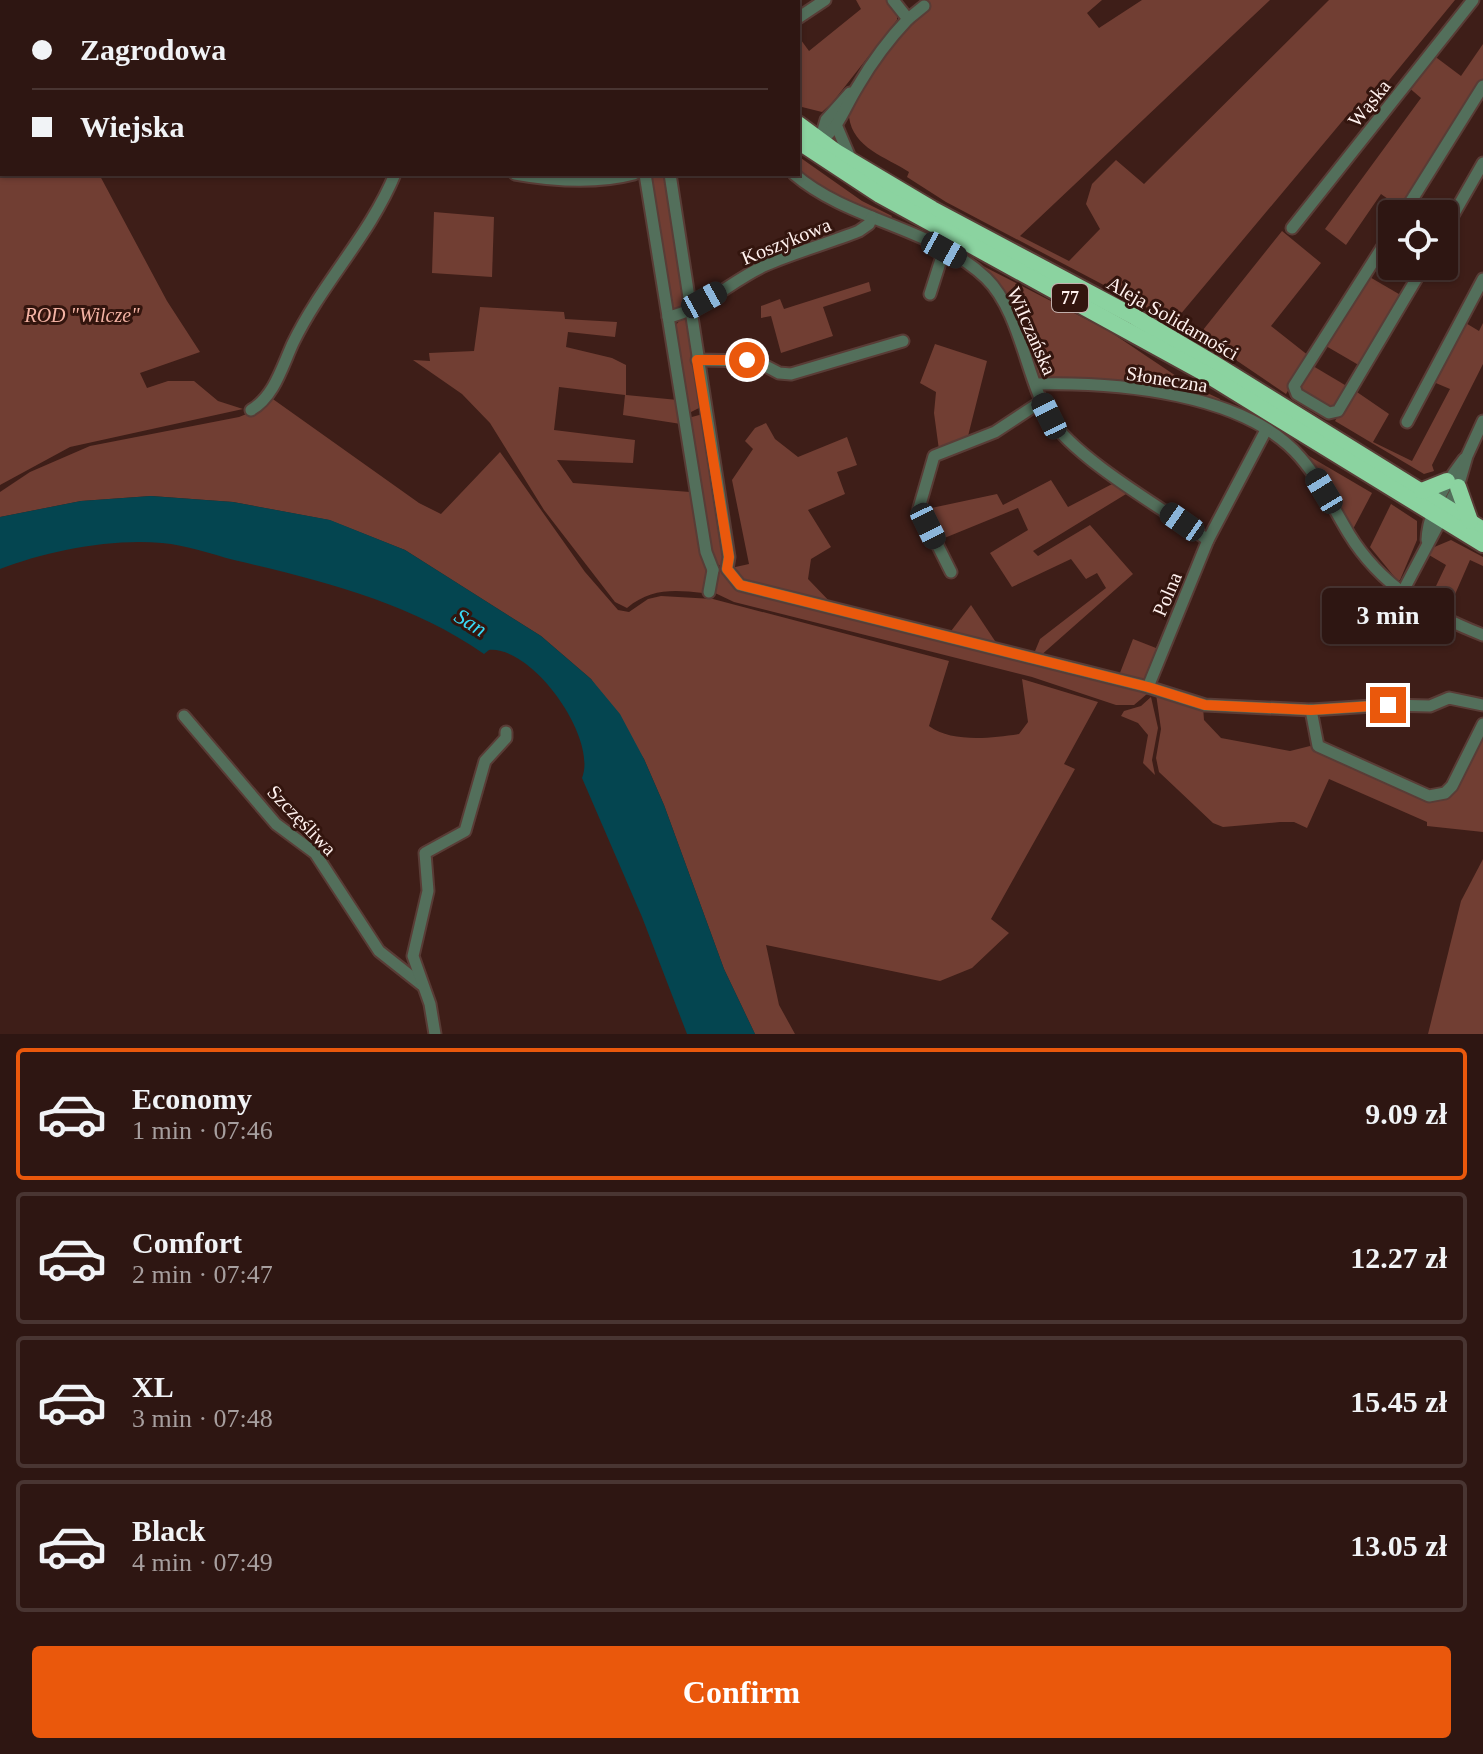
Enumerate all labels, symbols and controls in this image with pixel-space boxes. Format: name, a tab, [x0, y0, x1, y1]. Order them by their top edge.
text: Zagrodowa	[80, 33, 226, 66]
street label: Wąska	[1343, 75, 1396, 132]
text: Wiejska	[80, 110, 184, 143]
map controls	[1378, 200, 1458, 280]
button: locate	[1378, 200, 1458, 280]
street label: Koszykowa	[738, 213, 834, 270]
car	[917, 228, 971, 272]
street label: Aleja Solidarności	[1103, 271, 1243, 366]
car	[677, 278, 731, 322]
street label: WiIczańska	[1003, 284, 1061, 378]
road number: 77	[1052, 284, 1088, 312]
park label: ROD "Wilcze"	[23, 304, 140, 326]
route start	[729, 342, 765, 378]
street label: Słoneczna	[1125, 362, 1209, 396]
car	[1028, 389, 1070, 443]
car	[1301, 464, 1347, 518]
car	[1155, 498, 1209, 546]
car	[907, 499, 949, 553]
street label: Polna	[1148, 569, 1186, 619]
callout: 3 min	[1322, 589, 1454, 645]
text: 3 min	[1357, 601, 1419, 630]
water label: San	[450, 603, 491, 642]
route end	[1370, 687, 1406, 723]
street label: Szczęśliwa	[263, 780, 341, 860]
icon: car	[36, 1078, 108, 1150]
text: Economy	[132, 1082, 252, 1115]
text: 9.09 zł	[1365, 1097, 1447, 1130]
text: 1 min · 07:46	[132, 1116, 273, 1145]
icon: car	[36, 1222, 108, 1294]
text: Comfort	[132, 1226, 242, 1259]
text: 12.27 zł	[1350, 1241, 1447, 1274]
text: 2 min · 07:47	[132, 1260, 273, 1289]
icon: car	[36, 1366, 108, 1438]
text: XL	[132, 1370, 174, 1403]
text: 15.45 zł	[1350, 1385, 1447, 1418]
text: 3 min · 07:48	[132, 1404, 273, 1433]
icon: car	[36, 1510, 108, 1582]
text: Black	[132, 1514, 205, 1547]
text: 13.05 zł	[1350, 1529, 1447, 1562]
text: 4 min · 07:49	[132, 1548, 273, 1577]
button: Confirm	[32, 1646, 1451, 1738]

